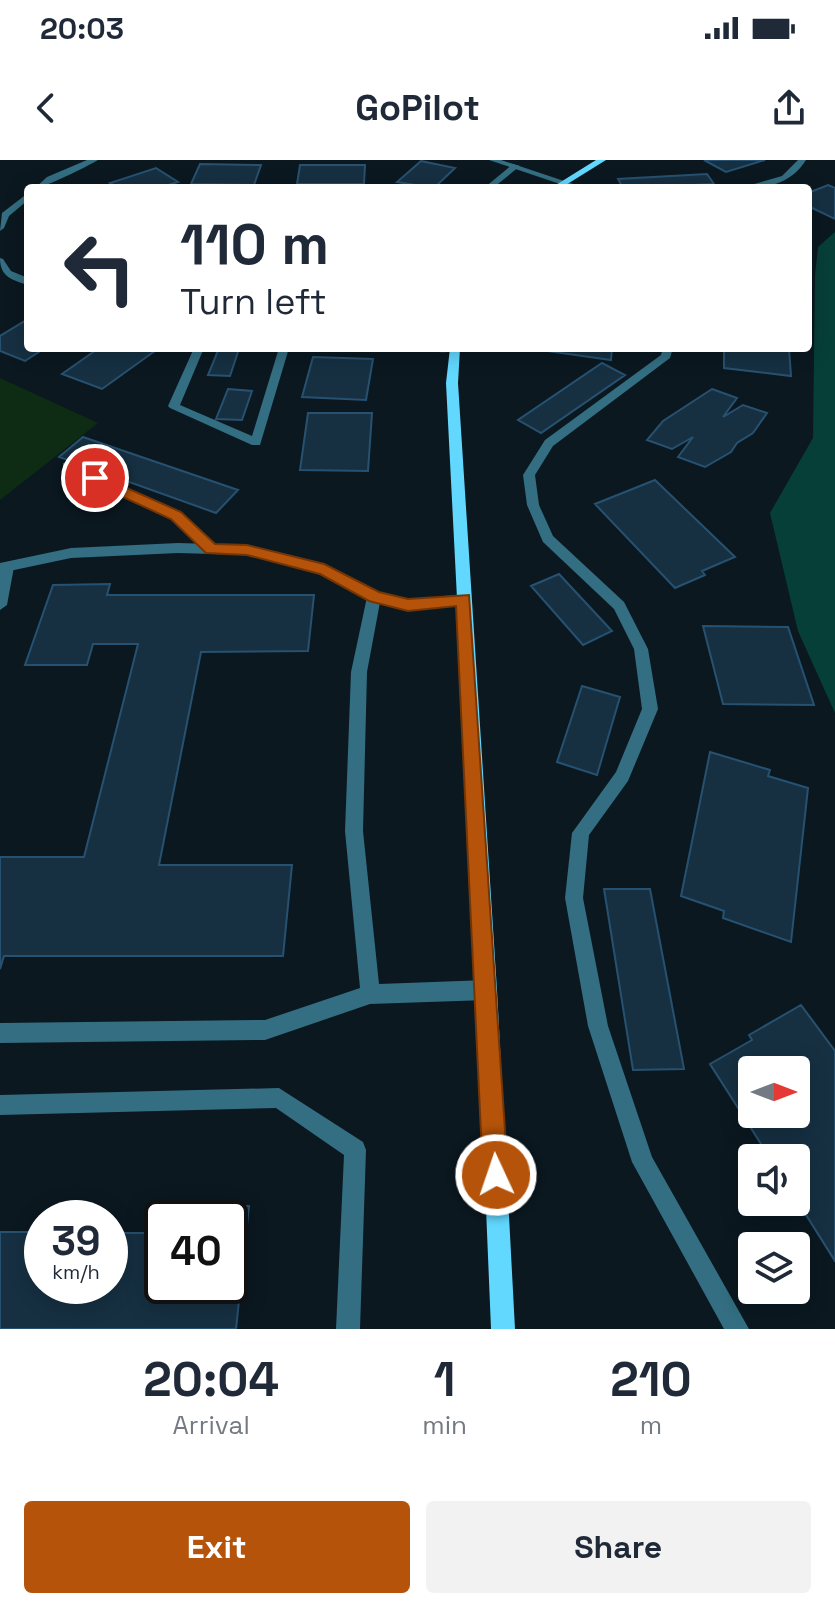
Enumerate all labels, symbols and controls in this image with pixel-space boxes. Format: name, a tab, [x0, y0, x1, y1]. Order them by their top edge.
text: 20:03	[40, 9, 124, 48]
text: GoPilot	[355, 85, 480, 131]
icon: back	[24, 86, 68, 130]
icon: share	[767, 86, 811, 130]
text: 110 m	[180, 209, 329, 280]
icon: left	[48, 216, 152, 320]
text: Turn left	[180, 279, 327, 325]
pin	[61, 444, 129, 512]
icon: arrive	[73, 456, 117, 500]
north arrow	[738, 1056, 810, 1128]
map controls	[738, 1056, 810, 1304]
position arrow	[454, 1133, 538, 1217]
button: sound	[738, 1144, 810, 1216]
speed limit sign: 40	[144, 1200, 248, 1304]
text: 39	[51, 1216, 101, 1267]
button: layers	[738, 1232, 810, 1304]
text: km/h	[52, 1259, 100, 1285]
text: 20:04	[143, 1349, 279, 1410]
text: 1	[434, 1349, 455, 1410]
text: 210	[610, 1349, 692, 1410]
text: Arrival	[172, 1408, 250, 1442]
text: min	[422, 1408, 467, 1442]
text: m	[640, 1408, 662, 1442]
button: Exit	[24, 1501, 410, 1593]
button: Share	[426, 1501, 811, 1593]

